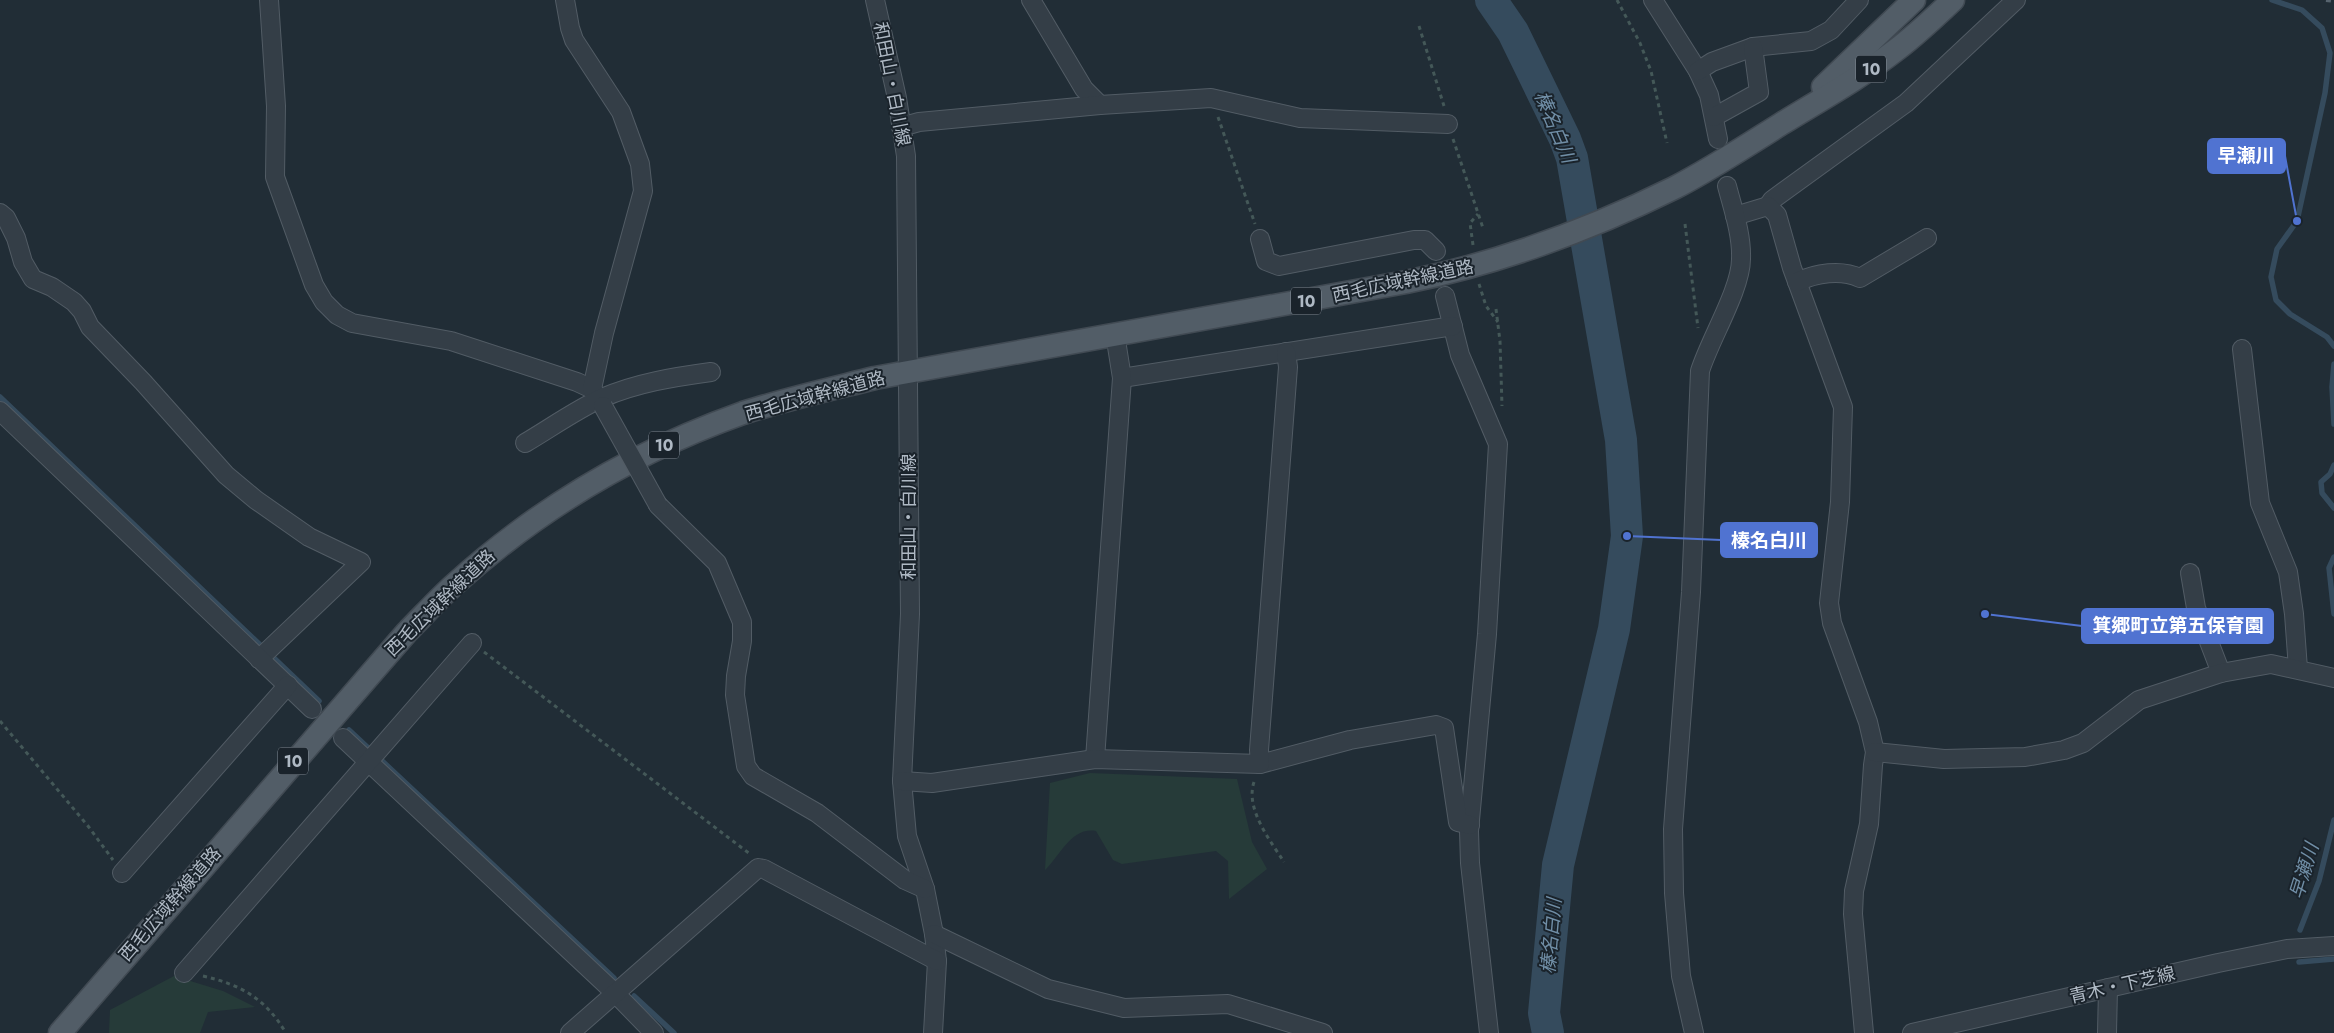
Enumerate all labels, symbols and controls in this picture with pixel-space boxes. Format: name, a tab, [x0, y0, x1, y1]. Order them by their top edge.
street label: 和田山・白川線	[867, 20, 917, 148]
road number: 10	[1856, 56, 1886, 82]
water label: 榛名白川	[1528, 87, 1583, 169]
callout: 早瀬川	[2208, 139, 2285, 173]
text: 早瀬川	[2217, 142, 2275, 169]
street label: 西毛広域幹線道路	[1330, 253, 1476, 309]
road number: 10	[1291, 288, 1321, 314]
street label: 西毛広域幹線道路	[742, 365, 888, 427]
road number: 10	[649, 432, 679, 458]
street label: 和田山・白川線	[896, 454, 922, 580]
callout: 榛名白川	[1721, 523, 1817, 557]
text: 榛名白川	[1731, 527, 1807, 554]
street label: 西毛広域幹線道路	[379, 544, 501, 662]
callout: 箕郷町立第五保育園	[2082, 609, 2273, 643]
text: 箕郷町立第五保育園	[2092, 612, 2264, 639]
road number: 10	[278, 748, 308, 774]
water label: 早瀬川	[2283, 838, 2326, 902]
street label: 西毛広域幹線道路	[113, 841, 227, 967]
water label: 榛名白川	[1534, 895, 1568, 975]
street label: 青木・下芝線	[2066, 960, 2178, 1010]

